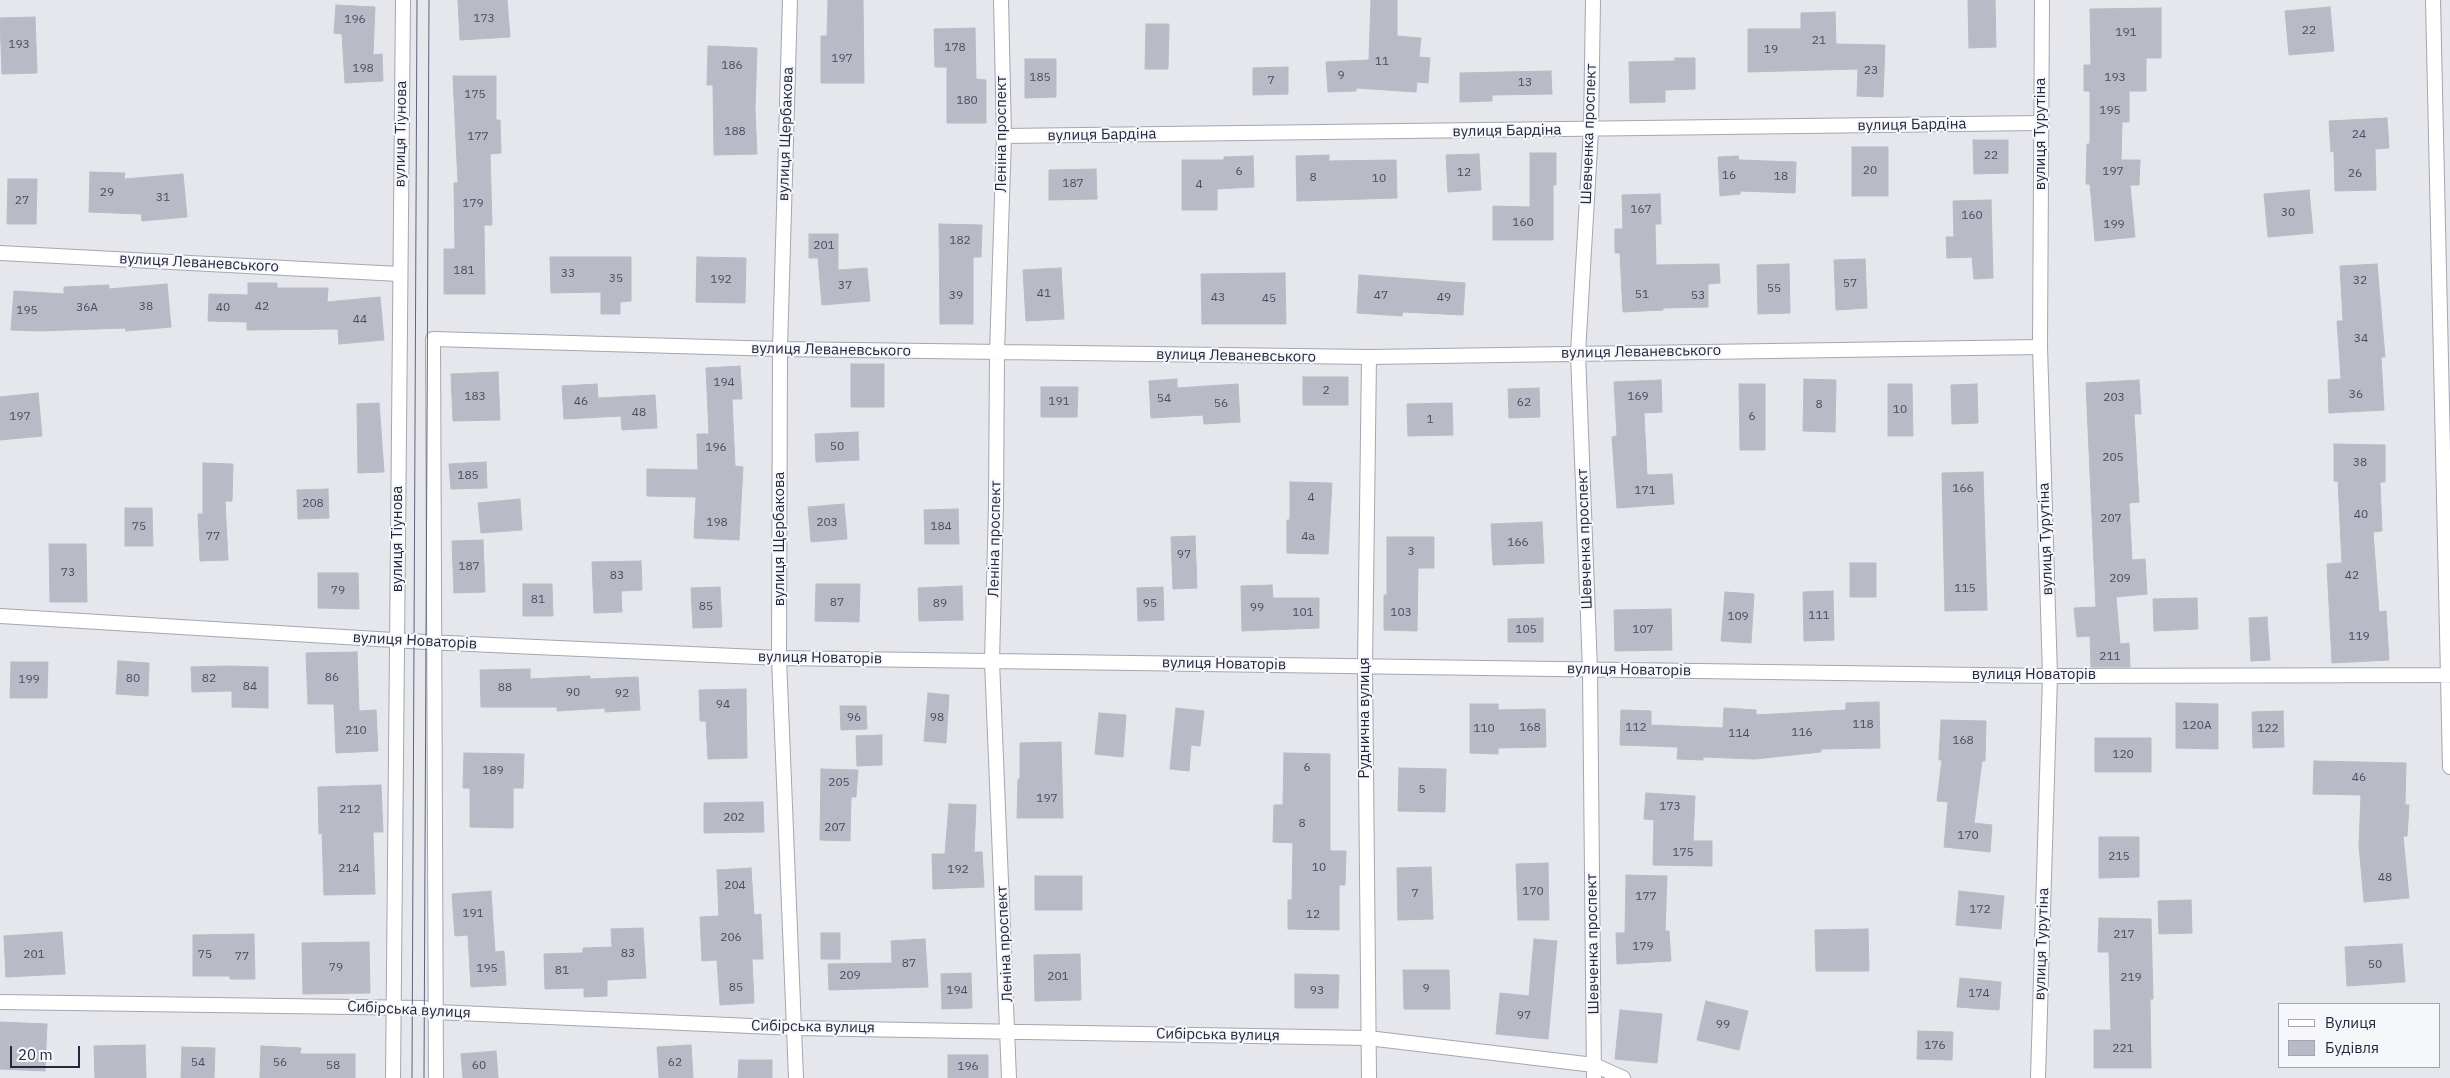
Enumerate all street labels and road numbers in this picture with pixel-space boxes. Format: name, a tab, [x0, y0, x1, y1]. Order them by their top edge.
street label: Шевченка проспект	[1578, 63, 1600, 205]
street label: вулиця Щербакова	[775, 67, 797, 201]
street label: Леніна проспект	[993, 76, 1011, 192]
street label: вулиця Турутіна	[2032, 78, 2050, 190]
street label: вулиця Тіунова	[391, 81, 411, 187]
street label: вулиця Бардіна	[1857, 115, 1967, 135]
street label: вулиця Бардіна	[1452, 121, 1562, 141]
street label: вулиця Бардіна	[1047, 125, 1157, 145]
street label: вулиця Леваневського	[119, 250, 279, 276]
street label: вулиця Леваневського	[751, 340, 911, 360]
street label: вулиця Леваневського	[1561, 342, 1721, 362]
street label: вулиця Леваневського	[1156, 346, 1316, 366]
street label: Шевченка проспект	[1574, 468, 1596, 610]
street label: вулиця Щербакова	[771, 472, 789, 606]
street label: Леніна проспект	[985, 480, 1005, 598]
street label: вулиця Турутіна	[2035, 482, 2057, 596]
street label: вулиця Тіунова	[389, 486, 407, 592]
street label: вулиця Новаторів	[352, 629, 478, 653]
street label: вулиця Новаторів	[758, 648, 882, 668]
street label: вулиця Новаторів	[1162, 654, 1286, 674]
street label: Руднична вулиця	[1356, 657, 1374, 779]
street label: вулиця Новаторів	[1567, 660, 1691, 680]
street label: вулиця Новаторів	[1972, 666, 2096, 684]
street label: Шевченка проспект	[1583, 873, 1603, 1015]
street label: Леніна проспект	[993, 885, 1017, 1003]
street label: вулиця Турутіна	[2031, 887, 2053, 1001]
street label: Сибірська вулиця	[347, 998, 471, 1022]
street label: Сибірська вулиця	[751, 1017, 875, 1037]
street label: Сибірська вулиця	[1156, 1025, 1280, 1045]

